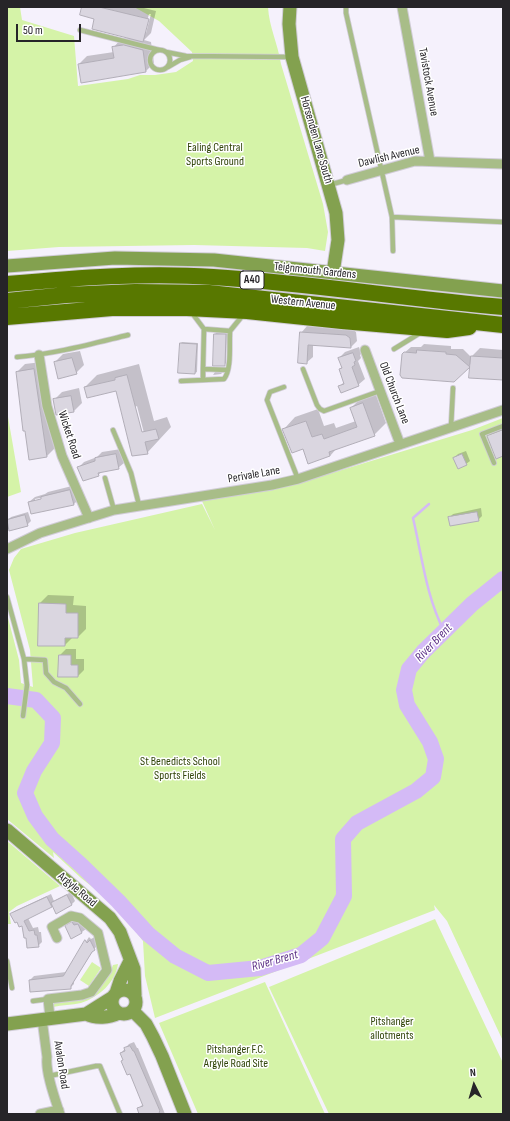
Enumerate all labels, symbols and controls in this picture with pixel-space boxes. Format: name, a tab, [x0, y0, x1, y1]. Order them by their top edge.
scale bar	[18, 16, 83, 42]
text: 50 m	[23, 23, 43, 38]
street label: Tavistock Avenue	[415, 47, 441, 117]
street label: Horsenden Lane South	[297, 95, 335, 185]
park label: Ealing Central Sports Ground	[186, 141, 244, 169]
street label: Dawlish Avenue	[357, 143, 421, 171]
street label: Teignmouth Gardens	[273, 260, 357, 282]
road number: A40	[240, 271, 264, 289]
street label: Western Avenue	[270, 292, 336, 314]
street label: Old Church Lane	[376, 360, 412, 426]
street label: Wicket Road	[54, 409, 84, 461]
street label: Perivale Lane	[227, 463, 281, 487]
water label: River Brent	[412, 621, 456, 665]
park label: St Benedicts School Sports Fields	[140, 755, 220, 783]
street label: Argyle Road	[54, 869, 100, 911]
water label: River Brent	[250, 947, 300, 975]
park label: Pitshanger allotments	[370, 1015, 414, 1043]
street label: Avalon Road	[50, 1040, 72, 1090]
park label: Pitshanger F.C. Argyle Road Site	[204, 1043, 268, 1071]
north arrow	[454, 1065, 494, 1105]
text: N	[469, 1066, 476, 1079]

